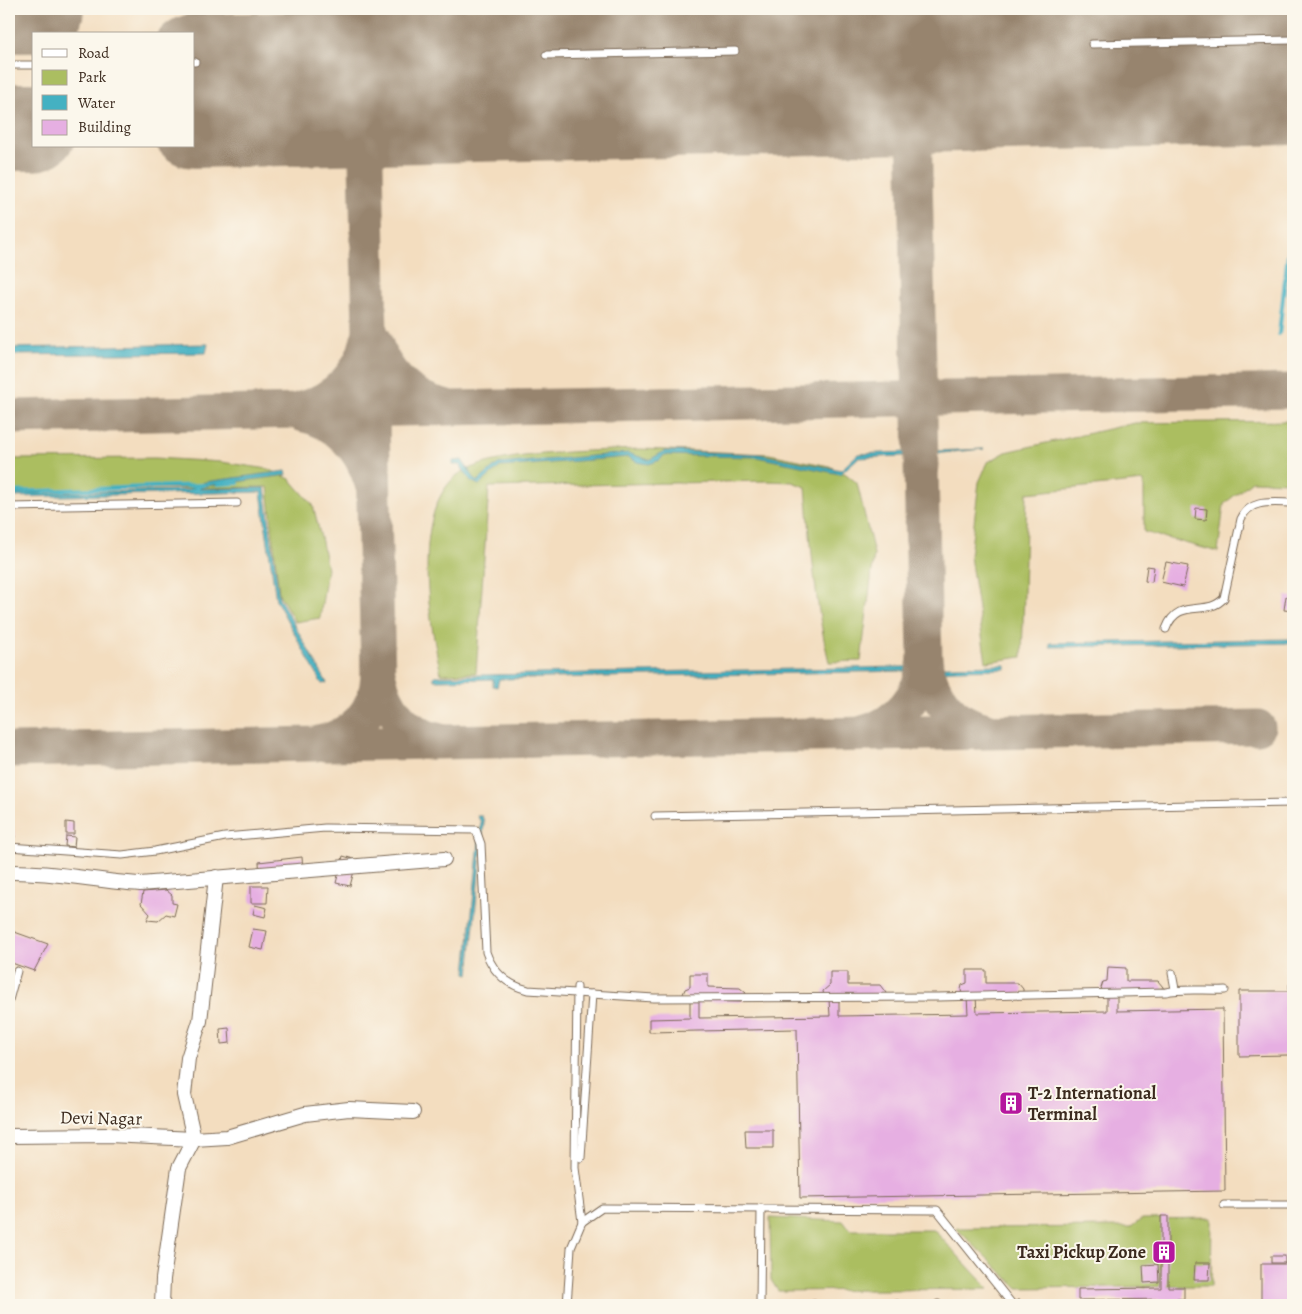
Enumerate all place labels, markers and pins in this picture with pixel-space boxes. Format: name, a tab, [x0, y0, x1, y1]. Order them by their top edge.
place label: T-2 International Terminal	[1028, 1081, 1157, 1126]
building icon: T-2 International Terminal	[998, 1090, 1024, 1116]
building icon: Taxi Pickup Zone	[1151, 1239, 1177, 1265]
place label: Taxi Pickup Zone	[1017, 1240, 1146, 1264]

